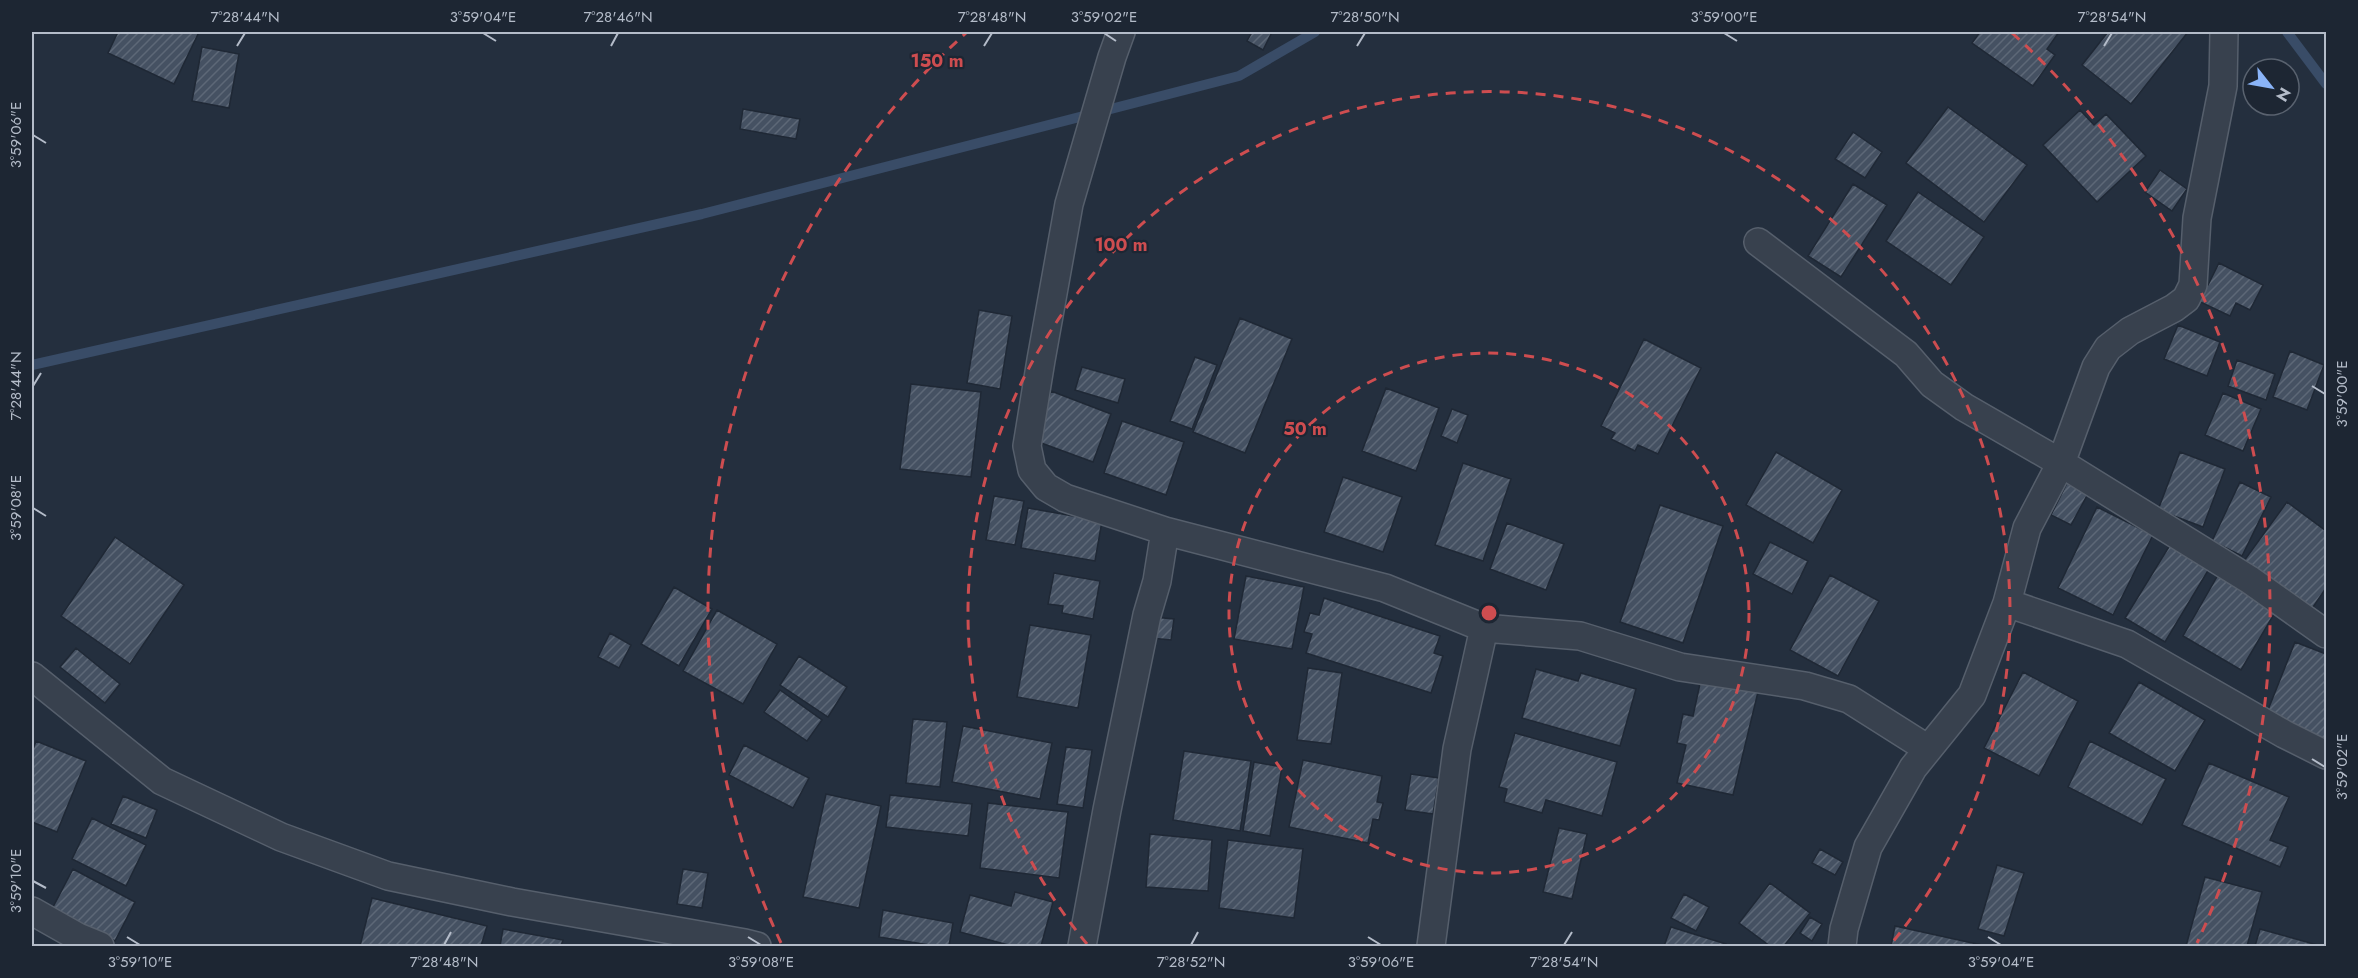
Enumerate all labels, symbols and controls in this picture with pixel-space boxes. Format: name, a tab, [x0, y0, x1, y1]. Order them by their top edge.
text: 7°28'44"N	[210, 6, 280, 28]
text: 3°59'04"E	[450, 6, 516, 28]
text: 7°28'46"N	[583, 6, 653, 28]
text: 7°28'48"N	[958, 6, 1026, 28]
text: 3°59'02"E	[1071, 6, 1137, 28]
text: 7°28'50"N	[1330, 6, 1400, 28]
text: 3°59'00"E	[1691, 6, 1757, 28]
text: 7°28'54"N	[2078, 6, 2146, 28]
text: 150 m	[911, 48, 963, 74]
north arrow	[2241, 57, 2301, 117]
text: N	[2270, 83, 2297, 106]
text: 3°59'06"E	[5, 102, 27, 168]
text: 100 m	[1094, 232, 1148, 258]
text: 7°28'44"N	[5, 351, 27, 421]
text: 3°59'00"E	[2331, 361, 2353, 427]
text: 50 m	[1283, 416, 1327, 442]
text: 3°59'08"E	[5, 475, 27, 541]
centre of rings	[1479, 603, 1499, 623]
text: 3°59'02"E	[2331, 734, 2353, 800]
text: 3°59'10"E	[5, 849, 27, 913]
text: 3°59'10"E	[108, 951, 172, 973]
text: 7°28'48"N	[410, 951, 478, 973]
text: 3°59'08"E	[728, 951, 794, 973]
text: 7°28'52"N	[1157, 951, 1225, 973]
text: 3°59'06"E	[1348, 951, 1414, 973]
text: 7°28'54"N	[1530, 951, 1598, 973]
text: 3°59'04"E	[1968, 951, 2034, 973]

